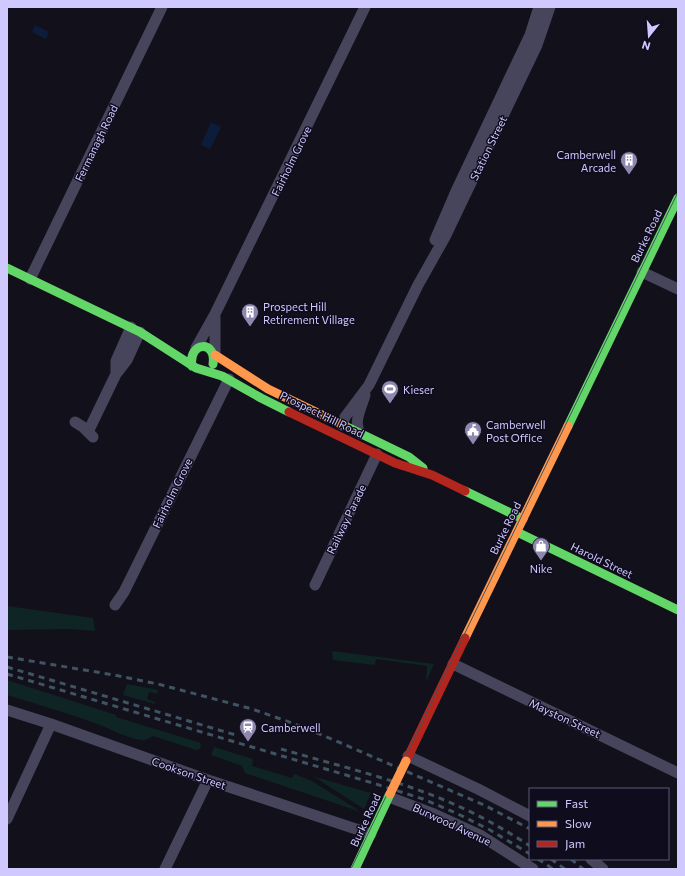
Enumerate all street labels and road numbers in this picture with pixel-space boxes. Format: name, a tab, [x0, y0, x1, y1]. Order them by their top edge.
street label: Fermanagh Road	[72, 103, 120, 183]
street label: Station Street	[467, 113, 509, 182]
street label: Fairholm Grove	[268, 124, 314, 198]
street label: Burke Road	[628, 208, 664, 264]
street label: Prospect Hill Road	[278, 388, 366, 440]
street label: Fairholm Grove	[149, 456, 195, 530]
street label: Railway Parade	[324, 482, 369, 556]
street label: Burke Road	[487, 500, 523, 556]
street label: Harold Street	[569, 539, 635, 581]
street label: Mayston Street	[527, 696, 603, 740]
street label: Cookson Street	[150, 754, 228, 792]
street label: Burke Road	[347, 791, 383, 849]
street label: Burwood Avenue	[411, 800, 493, 848]

